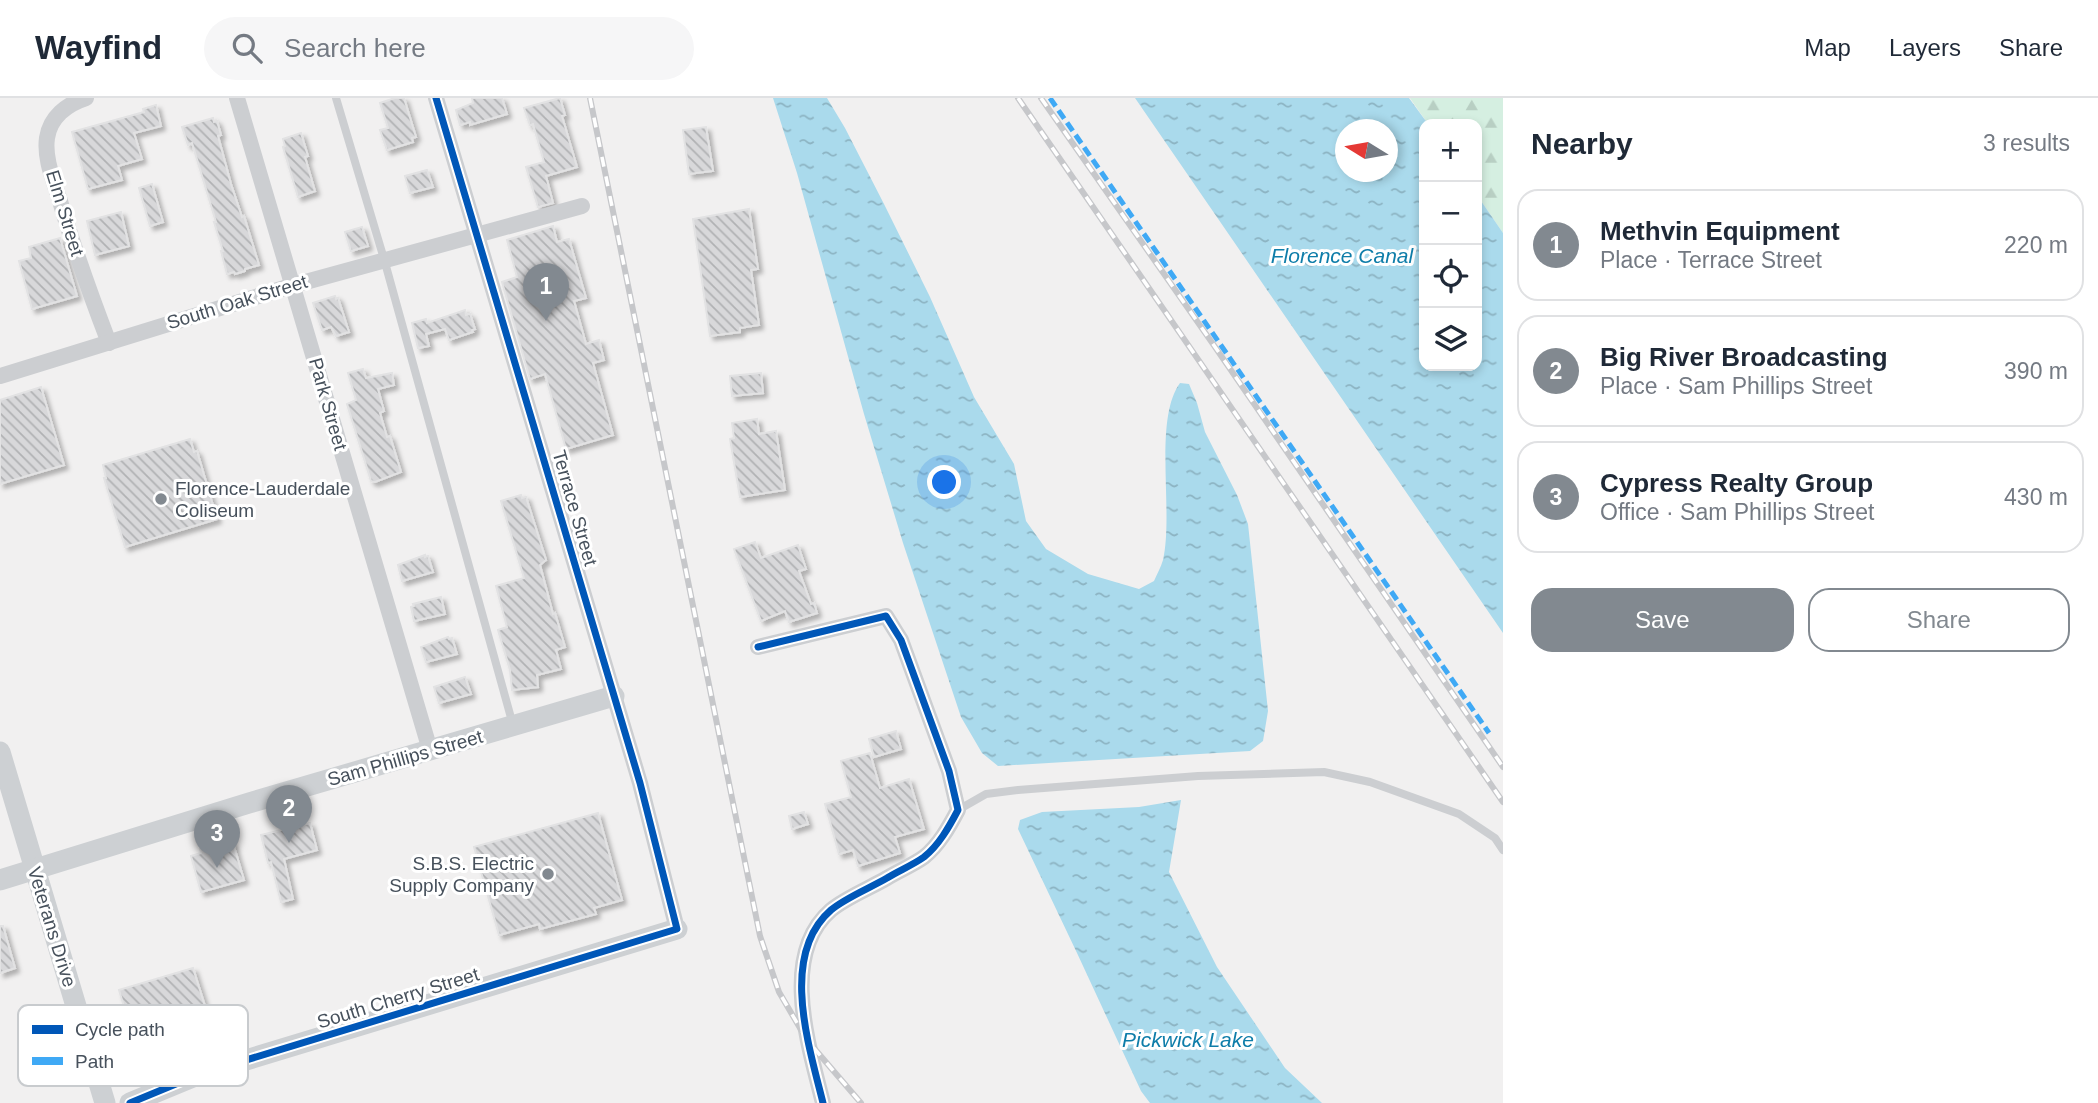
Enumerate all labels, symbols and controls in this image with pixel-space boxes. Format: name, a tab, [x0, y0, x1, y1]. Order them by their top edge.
search box	[204, 17, 694, 80]
text: Wayfind	[35, 29, 162, 66]
icon: search	[228, 29, 266, 67]
text: Search here	[284, 33, 426, 63]
text: Map	[1804, 34, 1851, 61]
text: Layers	[1889, 34, 1961, 61]
text: Share	[1999, 34, 2063, 61]
north arrow	[1335, 119, 1398, 182]
map controls	[1419, 119, 1482, 371]
button: +	[1419, 119, 1482, 182]
text: Nearby	[1531, 127, 1633, 160]
text: 3 results	[1983, 130, 2070, 156]
street label: Elm Street	[42, 168, 88, 259]
button: −	[1419, 182, 1482, 245]
text: Methvin Equipment	[1600, 216, 1840, 246]
text: 1	[1550, 232, 1562, 258]
text: 220 m	[2004, 232, 2068, 258]
water label: Florence Canal	[1271, 244, 1415, 267]
button: locate	[1419, 245, 1482, 308]
text: Place · Terrace Street	[1600, 247, 1822, 273]
pin: 1	[523, 263, 569, 321]
street label: South Oak Street	[164, 270, 310, 333]
button: layers	[1419, 308, 1482, 371]
text: Big River Broadcasting	[1600, 342, 1888, 372]
street label: Park Street	[305, 355, 351, 453]
text: 2	[1550, 358, 1562, 384]
text: 390 m	[2004, 358, 2068, 384]
text: Place · Sam Phillips Street	[1600, 373, 1872, 399]
street label: Terrace Street	[548, 448, 602, 569]
your location	[927, 465, 961, 499]
text: Cypress Realty Group	[1600, 468, 1873, 498]
place label: Florence-Lauderdale Coliseum	[175, 478, 350, 521]
text: 3	[1550, 484, 1562, 510]
text: 430 m	[2004, 484, 2068, 510]
marker: Florence-Lauderdale Coliseum	[153, 491, 169, 507]
text: Office · Sam Phillips Street	[1600, 499, 1874, 525]
button: Save	[1531, 588, 1794, 652]
button: Share	[1808, 588, 2070, 652]
street label: Sam Phillips Street	[325, 726, 486, 790]
pin: 2	[266, 785, 312, 843]
pin: 3	[194, 810, 240, 868]
place label: S.B.S. Electric Supply Company	[389, 853, 534, 896]
street label: Veterans Drive	[24, 864, 80, 990]
marker: S.B.S. Electric Supply Company	[540, 866, 556, 882]
street label: South Cherry Street	[315, 963, 482, 1033]
legend	[18, 1005, 248, 1086]
text: Cycle path	[75, 1019, 165, 1040]
water label: Pickwick Lake	[1122, 1028, 1254, 1051]
text: Path	[75, 1051, 114, 1072]

